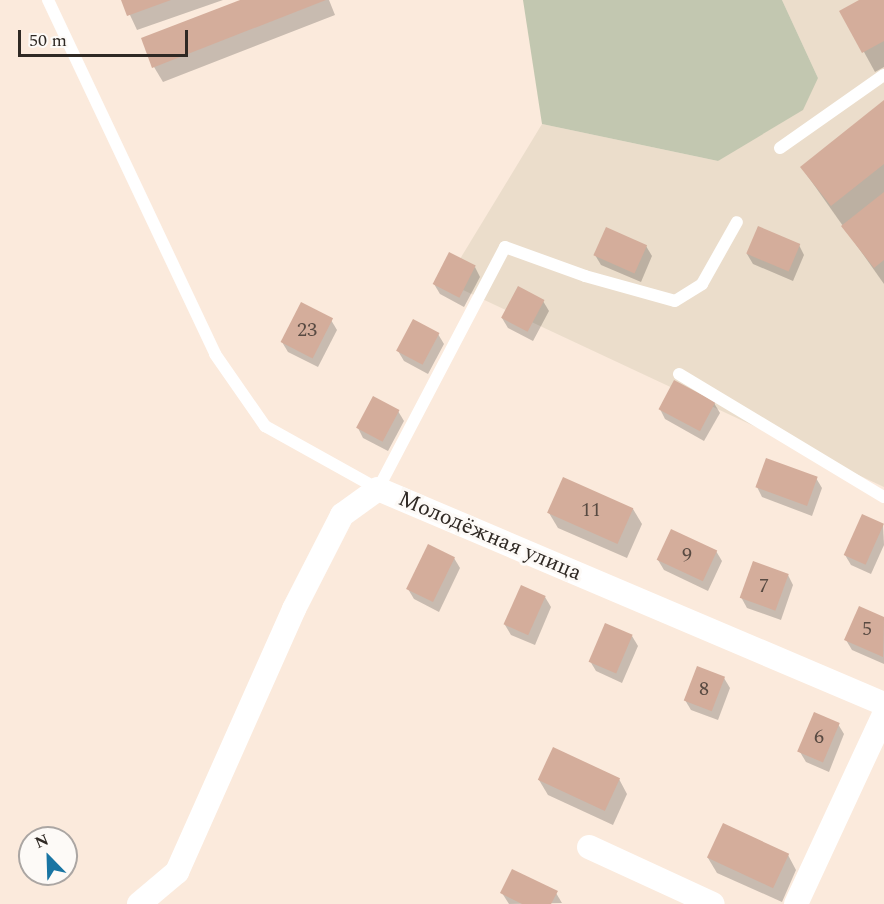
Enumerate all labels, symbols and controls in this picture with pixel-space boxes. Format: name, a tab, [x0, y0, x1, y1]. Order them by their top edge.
scale bar	[21, 18, 190, 56]
text: 50 m	[29, 27, 67, 54]
house number: 23	[297, 318, 317, 342]
street label: Молодёжная улица	[394, 485, 586, 587]
house number: 11	[581, 498, 601, 522]
house number: 9	[682, 543, 692, 567]
house number: 7	[759, 574, 769, 598]
house number: 5	[862, 617, 872, 641]
house number: 8	[699, 677, 709, 701]
house number: 6	[814, 725, 824, 749]
north arrow	[18, 826, 78, 886]
text: N	[31, 828, 52, 855]

